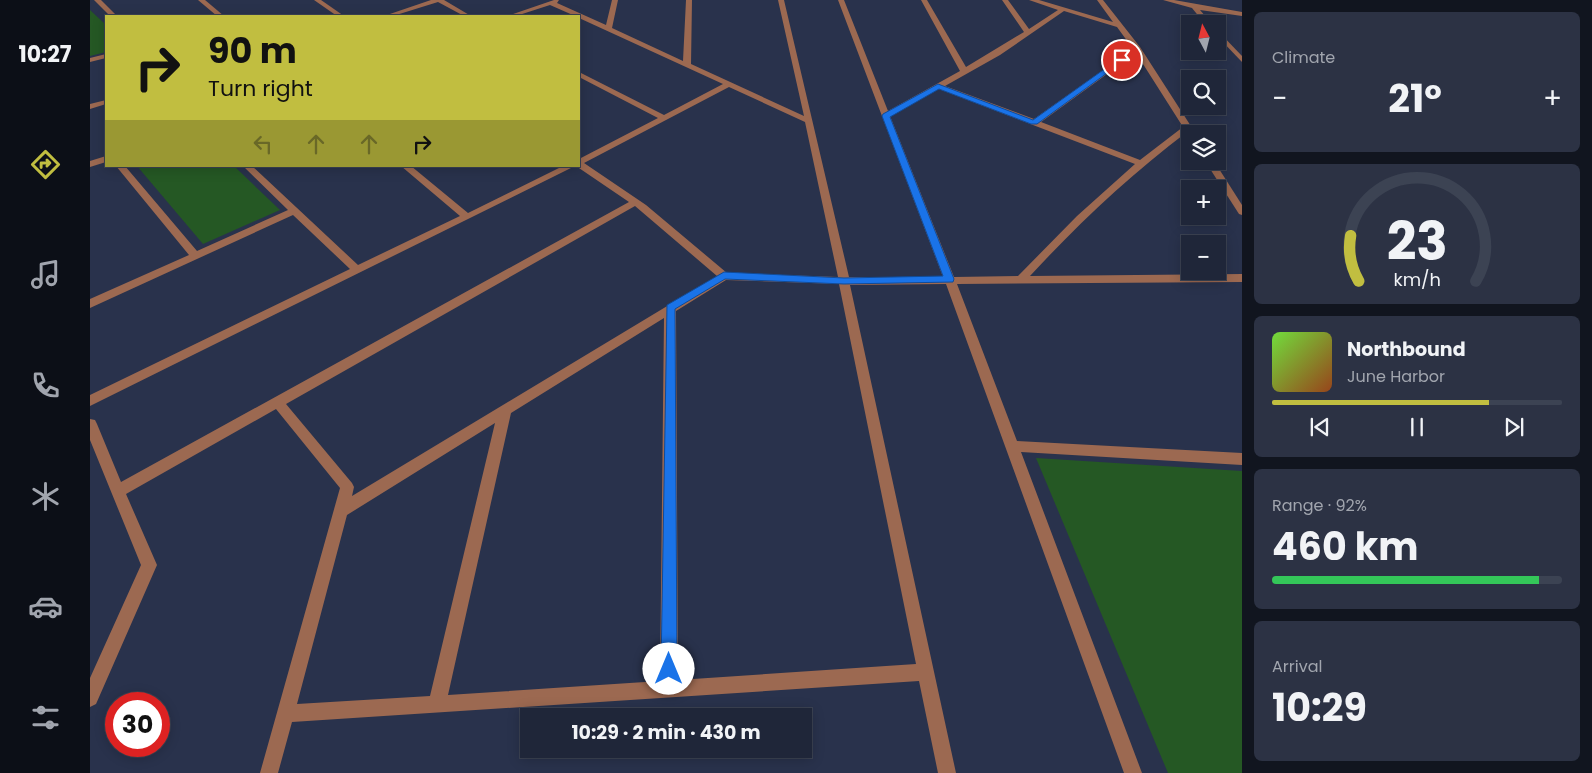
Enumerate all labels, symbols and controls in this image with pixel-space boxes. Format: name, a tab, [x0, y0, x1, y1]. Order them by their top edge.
north arrow	[1181, 15, 1226, 60]
map controls	[1181, 15, 1226, 280]
text: 90 m	[208, 26, 297, 75]
icon: right	[125, 35, 190, 100]
text: 10:27	[18, 39, 72, 70]
pin	[1101, 39, 1143, 81]
icon: arrive	[1108, 46, 1136, 74]
text: Climate	[1272, 46, 1335, 69]
button: search	[1181, 70, 1226, 115]
text: 21°	[1388, 72, 1442, 125]
text: Turn right	[208, 73, 313, 104]
text: −	[1272, 79, 1287, 118]
text: +	[1543, 79, 1562, 118]
button: layers	[1181, 125, 1226, 170]
icon: left	[249, 130, 277, 158]
icon: ahead	[302, 130, 330, 158]
icon: ahead	[355, 130, 383, 158]
icon: right	[408, 130, 436, 158]
icon: directions	[28, 147, 63, 182]
button: +	[1181, 180, 1226, 225]
text: 23	[1386, 205, 1448, 278]
button: −	[1181, 235, 1226, 280]
icon: music	[28, 257, 63, 292]
text: km/h	[1393, 267, 1441, 292]
text: Northbound	[1347, 336, 1466, 363]
text: June Harbor	[1347, 365, 1445, 388]
icon: phone	[28, 368, 63, 403]
icon: previous	[1306, 413, 1334, 441]
icon: pause	[1403, 413, 1431, 441]
icon: next	[1500, 413, 1528, 441]
icon: climate	[28, 479, 63, 514]
text: Range · 92%	[1272, 494, 1367, 517]
text: 460 km	[1272, 520, 1419, 573]
icon: car	[28, 589, 63, 624]
position arrow	[642, 642, 694, 694]
text: Arrival	[1272, 655, 1322, 678]
text: 10:29	[1272, 681, 1367, 734]
speed limit sign: 30	[105, 692, 170, 757]
icon: filters	[28, 700, 63, 735]
text: 10:29 · 2 min · 430 m	[571, 719, 761, 746]

